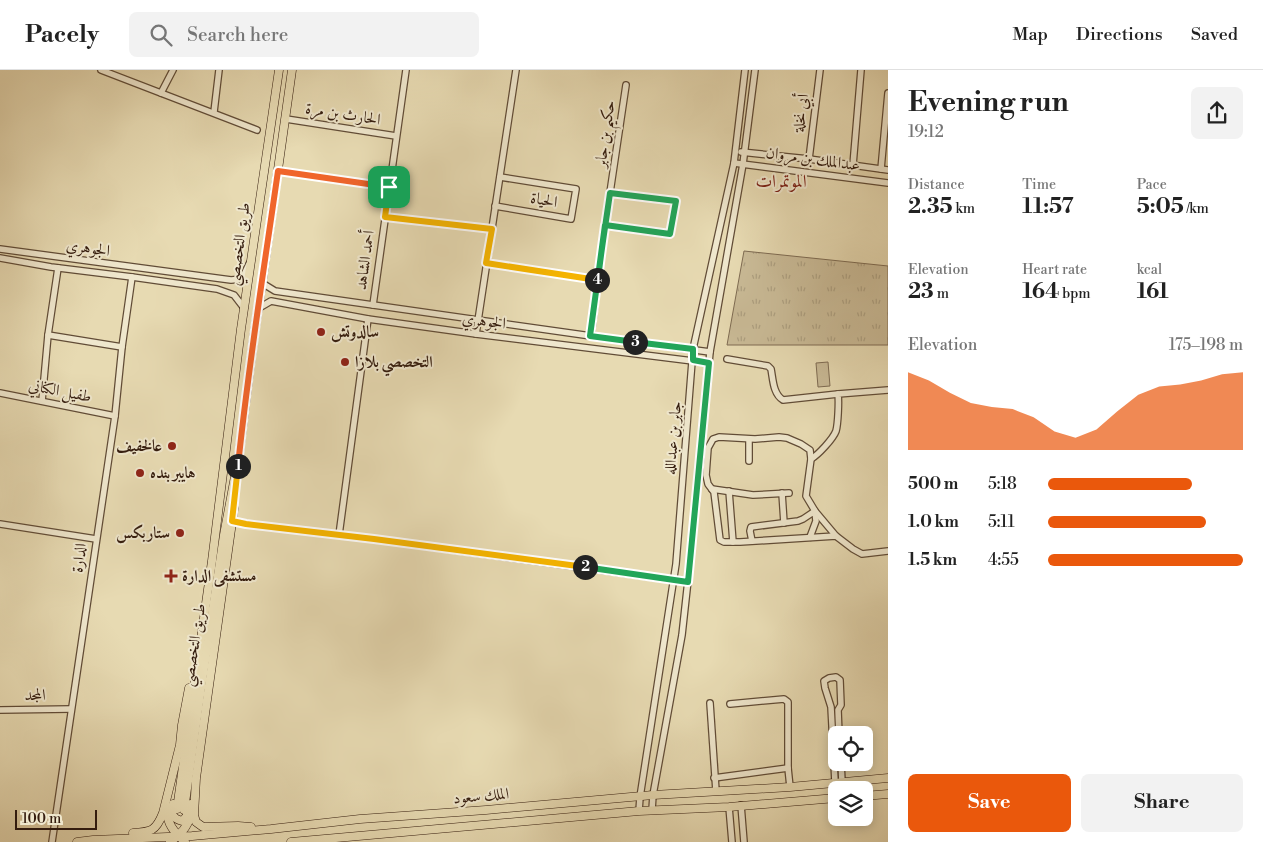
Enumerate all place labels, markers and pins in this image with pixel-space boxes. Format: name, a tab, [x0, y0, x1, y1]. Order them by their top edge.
pin	[368, 166, 410, 208]
pin: 4	[584, 268, 610, 292]
place label: سالدوتش	[331, 322, 379, 343]
marker: سالدوتش	[315, 326, 327, 338]
pin: 3	[622, 330, 648, 354]
place label: التخصصي بلازا	[355, 352, 433, 377]
marker: التخصصي بلازا	[339, 356, 351, 368]
place label: عالخفيف	[116, 436, 162, 456]
marker: عالخفيف	[166, 440, 178, 452]
pin: 1	[226, 454, 250, 478]
place label: هايبر بنده	[150, 463, 195, 483]
marker: هايبر بنده	[134, 467, 146, 479]
place label: ستاربكس	[116, 523, 170, 544]
marker: ستاربكس	[174, 527, 186, 539]
pin: 2	[572, 554, 598, 580]
place label: مستشفى الدارة	[182, 566, 257, 587]
marker: مستشفى الدارة	[164, 569, 178, 583]

